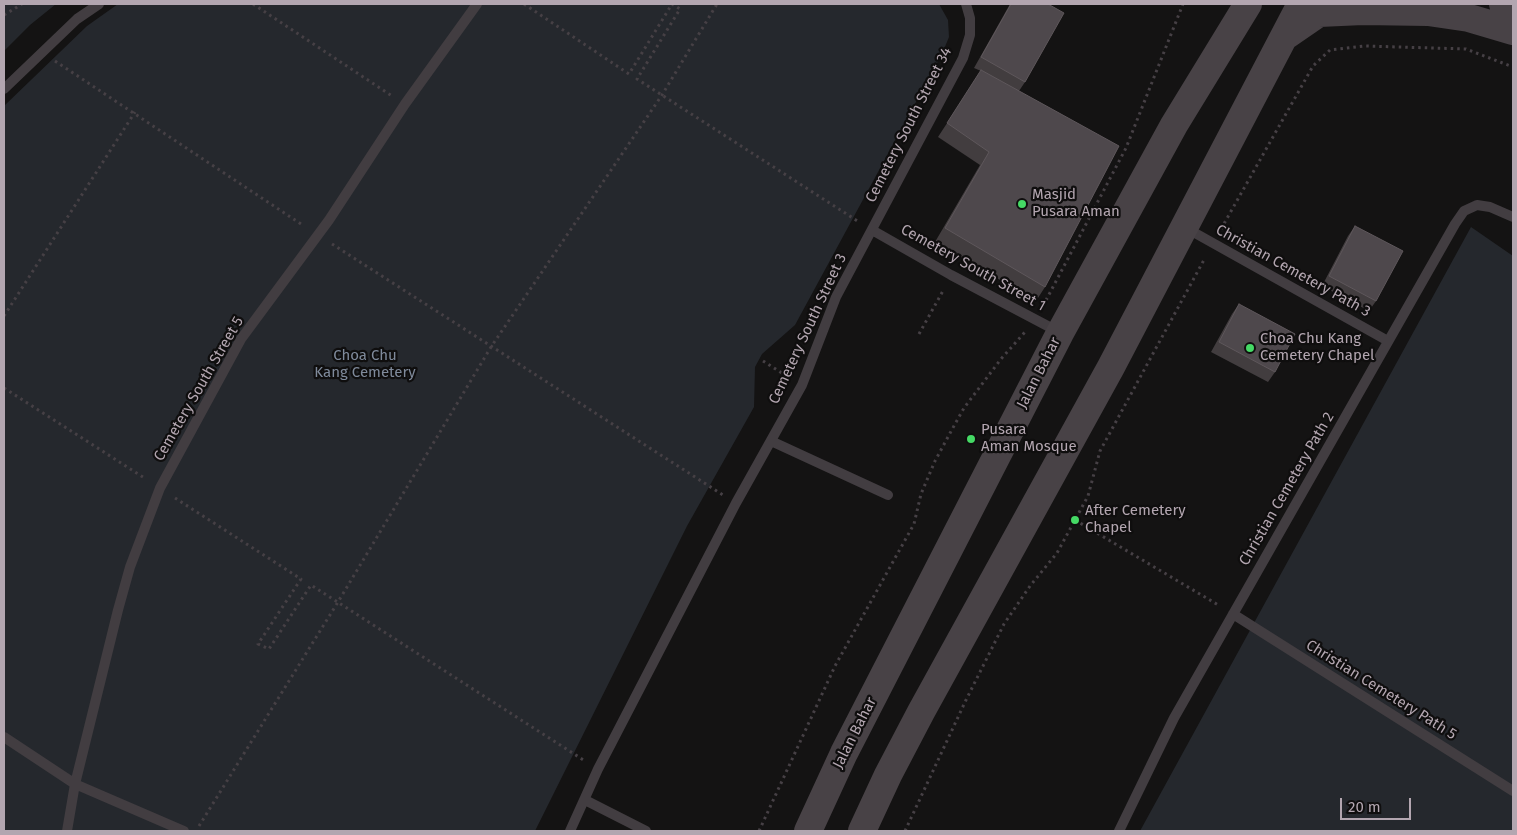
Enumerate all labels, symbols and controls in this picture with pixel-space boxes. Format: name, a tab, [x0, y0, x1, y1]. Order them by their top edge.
street label: Cemetery South Street 34	[862, 44, 956, 206]
place label: Masjid Pusara Aman	[1032, 186, 1120, 221]
marker: Masjid Pusara Aman	[1016, 198, 1028, 210]
street label: Cemetery South Street 1	[897, 221, 1049, 315]
street label: Christian Cemetery Path 3	[1212, 221, 1374, 321]
street label: Cemetery South Street 3	[765, 251, 851, 407]
street label: Cemetery South Street 5	[150, 314, 248, 464]
place label: Choa Chu Kang Cemetery Chapel	[1260, 330, 1374, 365]
street label: Jalan Bahar	[1013, 334, 1065, 412]
marker: Choa Chu Kang Cemetery Chapel	[1244, 342, 1256, 354]
park label: Choa Chu Kang Cemetery	[314, 347, 416, 382]
street label: Christian Cemetery Path 2	[1236, 409, 1338, 569]
place label: Pusara Aman Mosque	[981, 421, 1077, 456]
marker: Pusara Aman Mosque	[965, 433, 977, 445]
place label: After Cemetery Chapel	[1085, 502, 1186, 537]
marker: After Cemetery Chapel	[1069, 514, 1081, 526]
street label: Christian Cemetery Path 5	[1302, 636, 1460, 744]
street label: Jalan Bahar	[829, 694, 881, 772]
scale bar	[1342, 788, 1413, 820]
text: 20 m	[1348, 798, 1381, 816]

